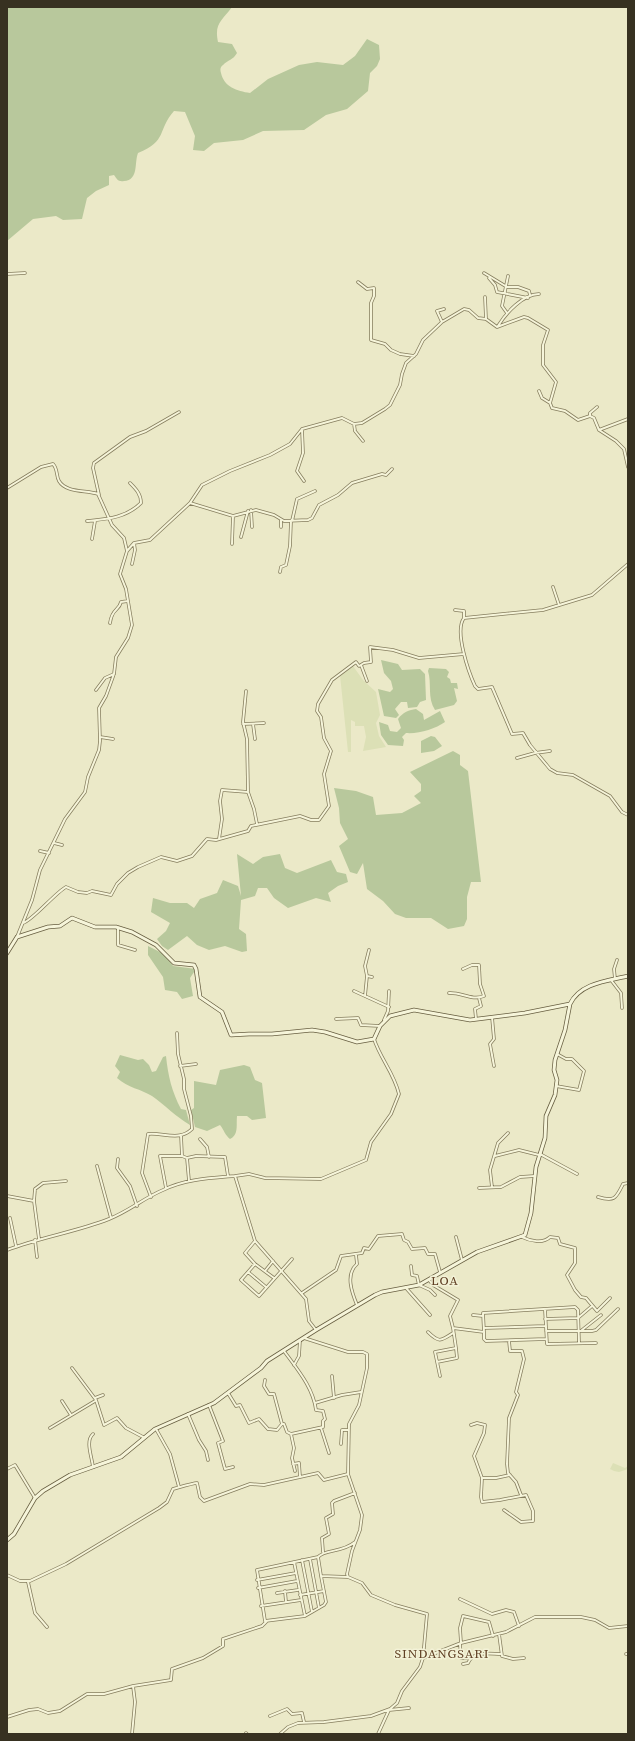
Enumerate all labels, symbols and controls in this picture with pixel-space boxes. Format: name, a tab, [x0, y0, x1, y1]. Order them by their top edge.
district label: LOA	[431, 1272, 459, 1289]
district label: SINDANGSARI	[394, 1645, 490, 1662]

